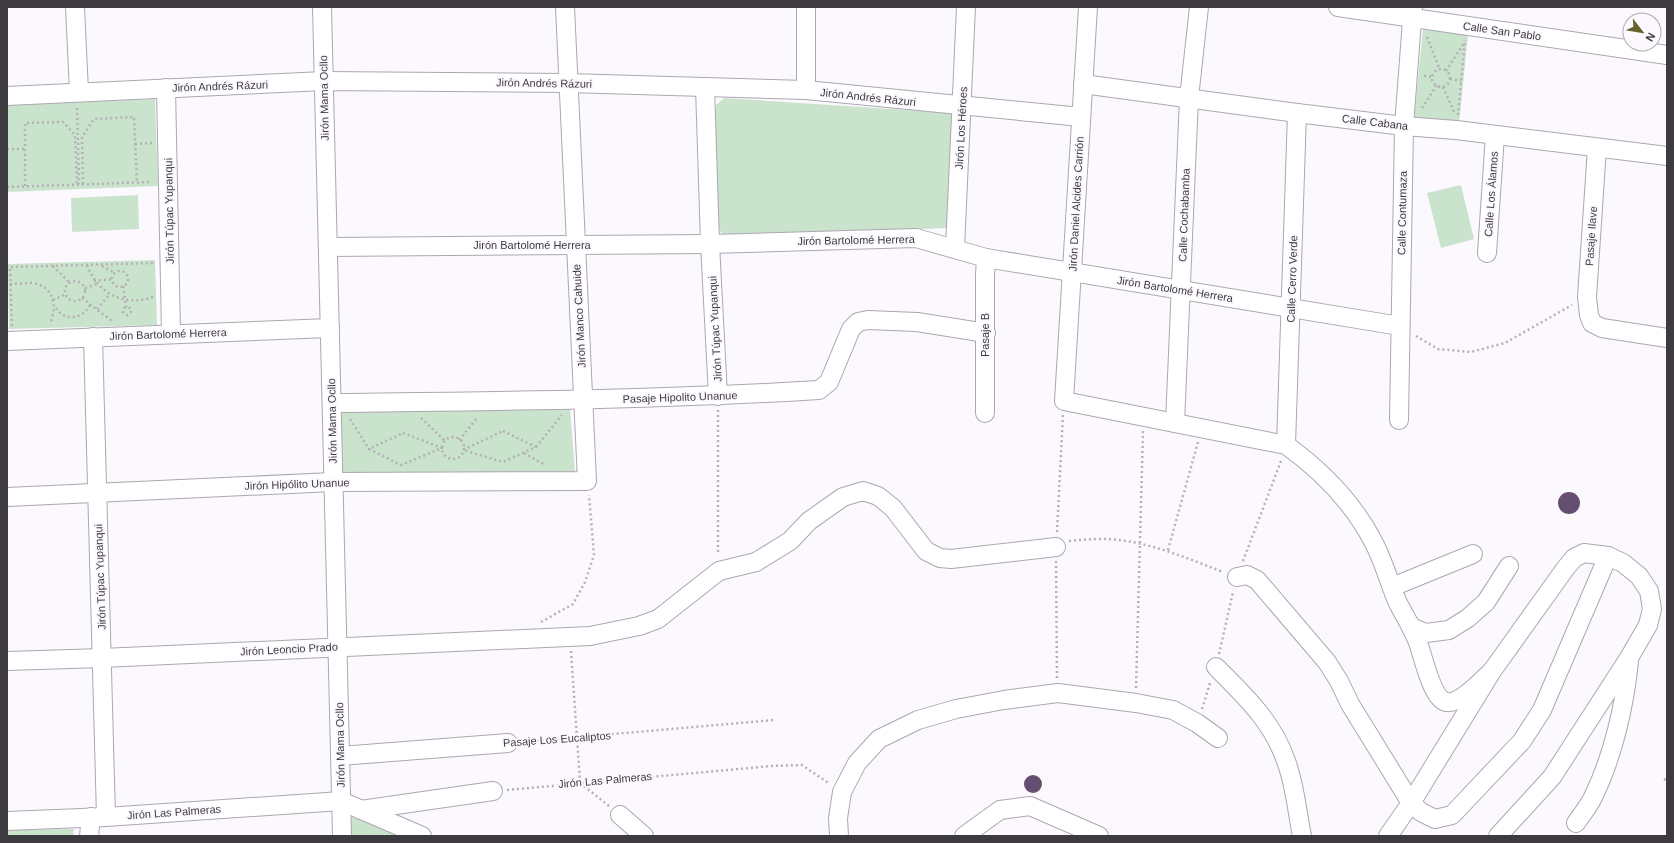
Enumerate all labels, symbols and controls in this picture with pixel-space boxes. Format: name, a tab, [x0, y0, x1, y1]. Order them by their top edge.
north arrow	[1622, 12, 1662, 52]
street label: Calle San Pablo	[1462, 20, 1542, 42]
text: N	[1643, 31, 1658, 44]
street label: Jirón Mama Ocllo	[317, 55, 331, 141]
street label: Jirón Andrés Rázuri	[496, 76, 592, 90]
street label: Jirón Andrés Rázuri	[172, 78, 268, 94]
street label: Jirón Andrés Rázuri	[820, 86, 916, 108]
street label: Jirón Los Héroes	[953, 86, 969, 170]
street label: Calle Cabana	[1341, 112, 1410, 132]
street label: Jirón Daniel Alcides Carrión	[1066, 136, 1086, 272]
street label: Calle Los Álamos	[1482, 150, 1500, 237]
street label: Jirón Túpac Yupanqui	[162, 158, 176, 264]
street label: Calle Cochabamba	[1176, 167, 1192, 262]
street label: Calle Contumaza	[1395, 170, 1409, 255]
street label: Pasaje Ilave	[1583, 206, 1599, 266]
street label: Jirón Bartolomé Herrera	[797, 233, 916, 247]
street label: Calle Cerro Verde	[1284, 235, 1300, 323]
street label: Jirón Bartolomé Herrera	[473, 239, 592, 251]
street label: Jirón Manco Cahuide	[570, 264, 588, 368]
street label: Jirón Bartolomé Herrera	[1116, 274, 1235, 304]
street label: Jirón Túpac Yupanqui	[706, 276, 724, 382]
street label: Pasaje B	[979, 313, 991, 357]
street label: Jirón Bartolomé Herrera	[109, 326, 228, 342]
street label: Jirón Mama Ocllo	[325, 378, 339, 464]
street label: Pasaje Hipolito Unanue	[622, 389, 738, 405]
street label: Jirón Hipólito Unanue	[244, 476, 350, 492]
street label: Jirón Túpac Yupanqui	[92, 524, 108, 630]
street label: Jirón Leoncio Prado	[240, 640, 338, 658]
street label: Jirón Mama Ocllo	[333, 702, 347, 788]
street label: Pasaje Los Eucaliptos	[503, 729, 612, 749]
street label: Jirón Las Palmeras	[558, 770, 653, 790]
street label: Jirón Las Palmeras	[127, 803, 222, 821]

